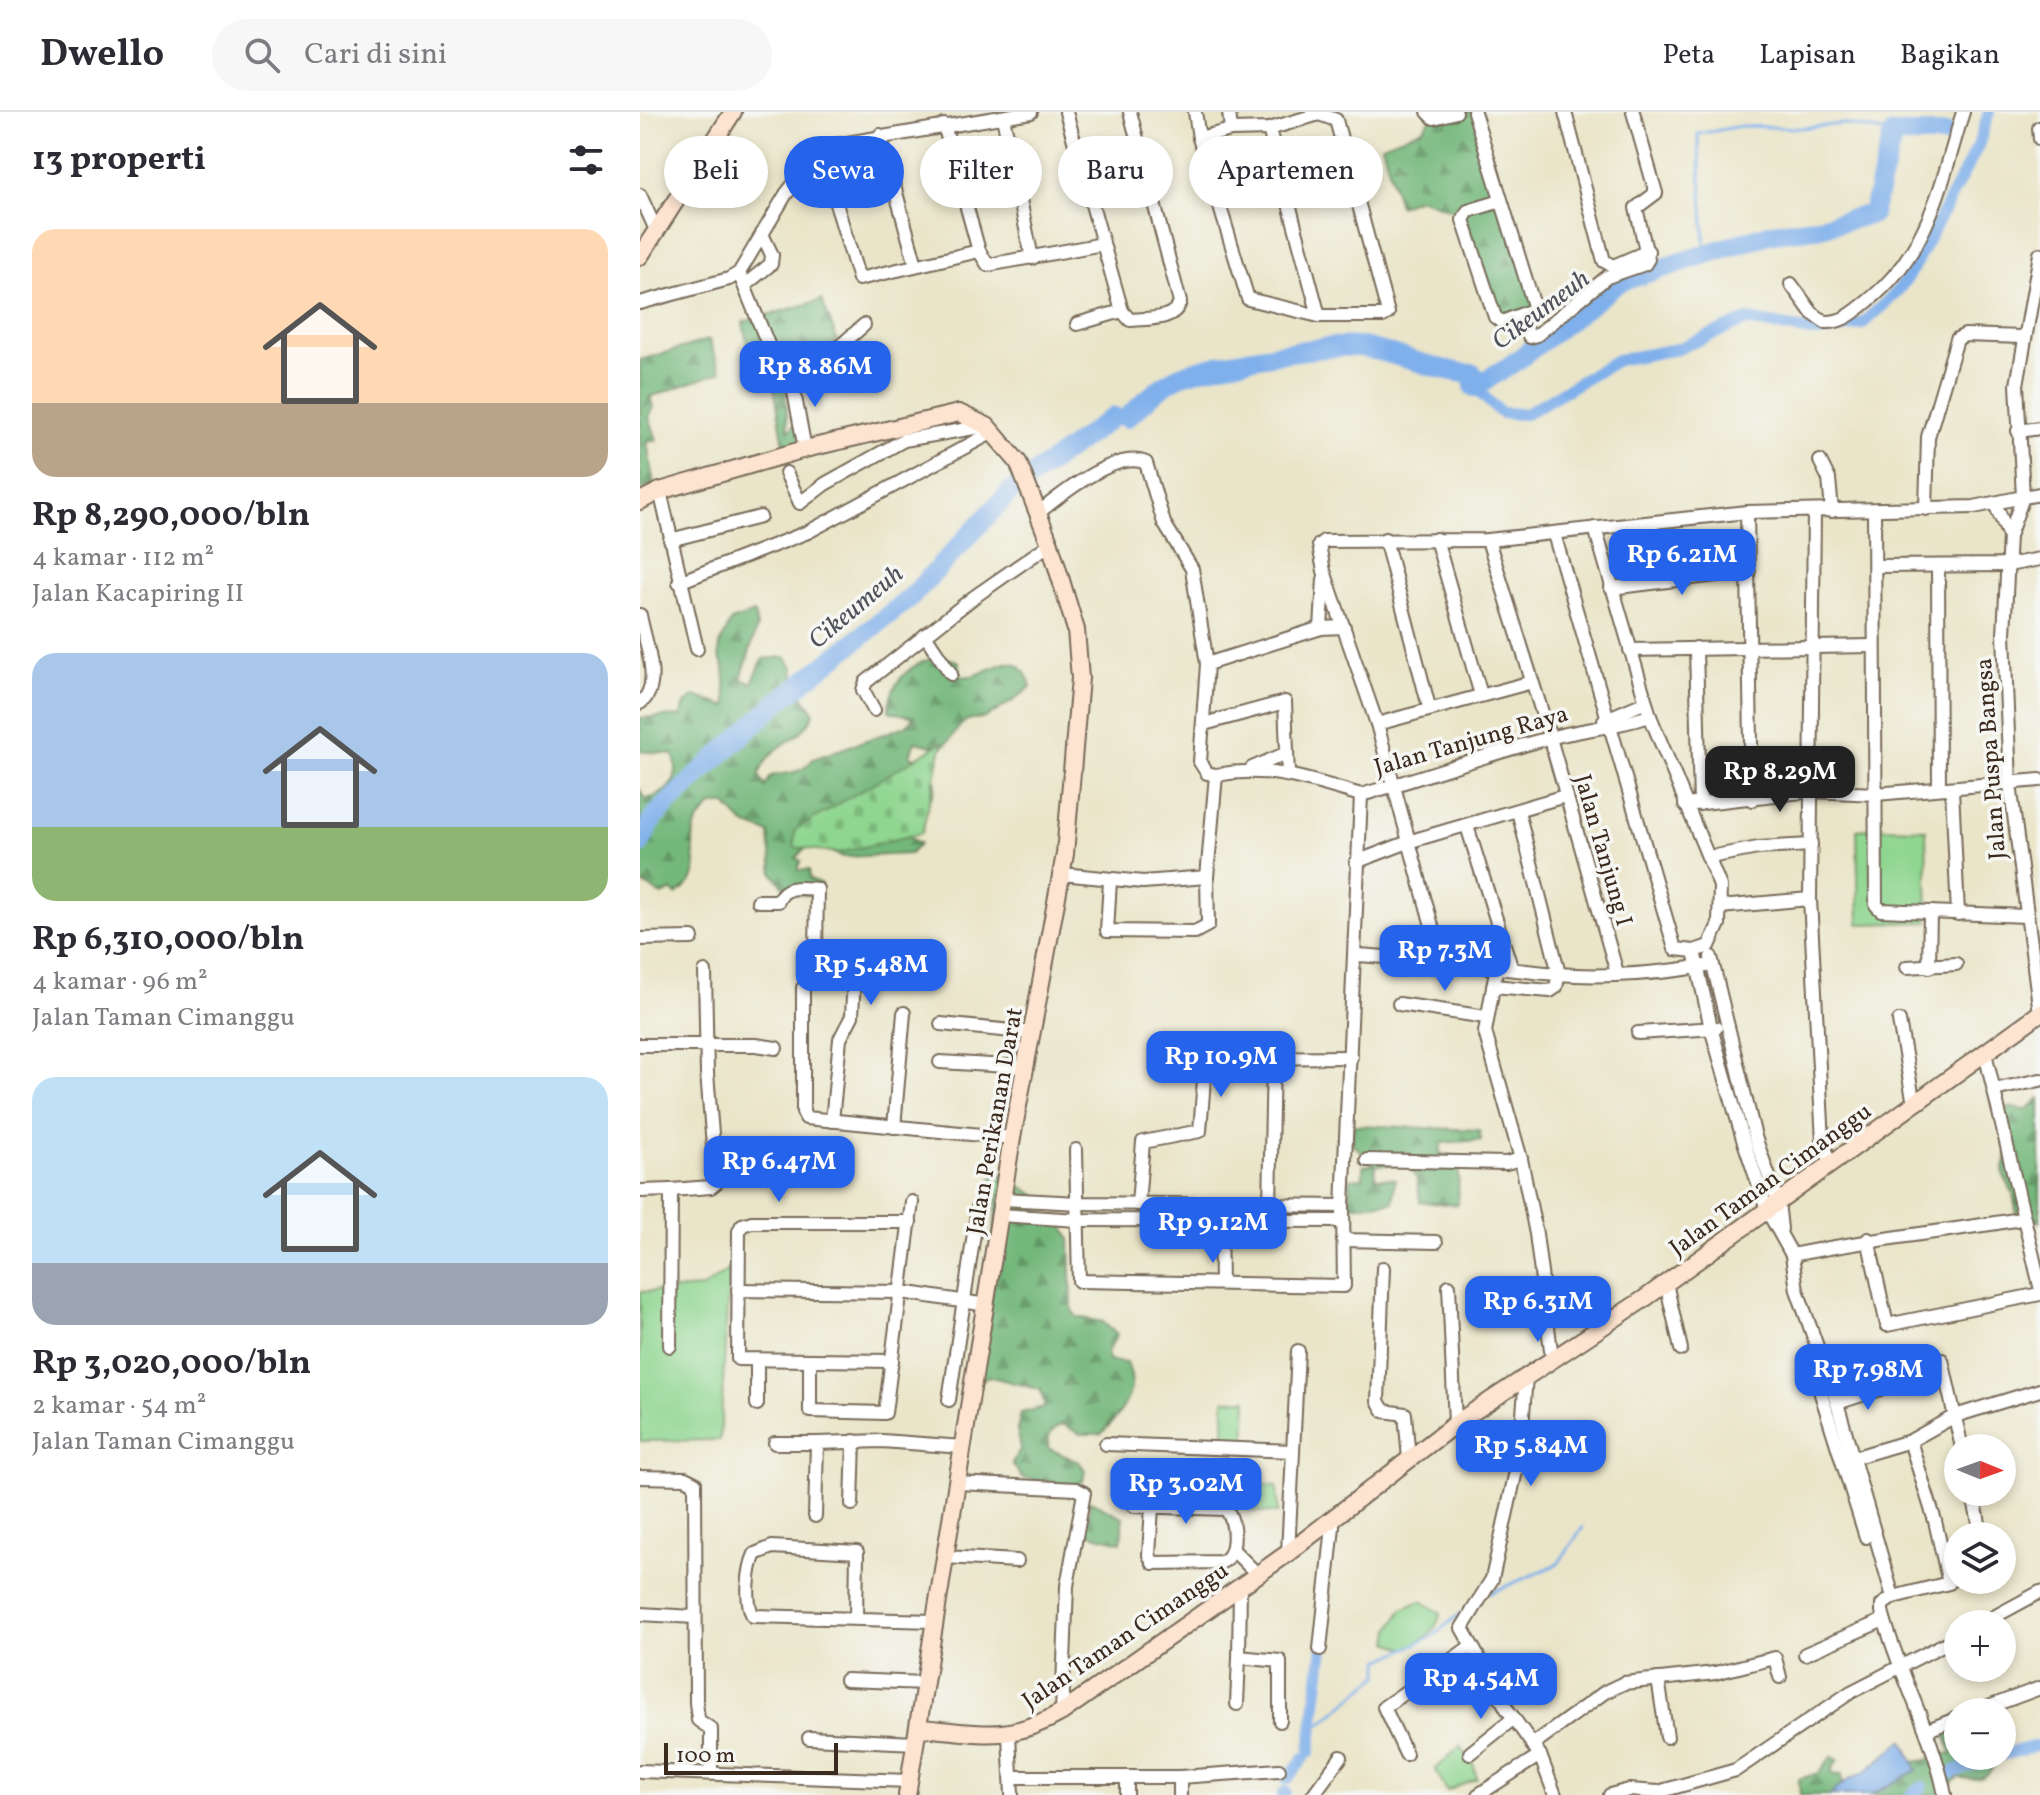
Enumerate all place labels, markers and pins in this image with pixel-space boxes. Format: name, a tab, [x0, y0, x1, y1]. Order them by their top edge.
pin: Rp 8.86M	[732, 341, 898, 409]
pin: Rp 6.21M	[1599, 529, 1765, 597]
pin: Rp 8.29M	[1697, 746, 1863, 814]
pin: Rp 7.3M	[1371, 925, 1519, 993]
pin: Rp 5.48M	[788, 939, 954, 1007]
pin: Rp 10.9M	[1138, 1031, 1304, 1099]
pin: Rp 6.47M	[696, 1136, 862, 1204]
pin: Rp 9.12M	[1130, 1197, 1296, 1265]
pin: Rp 6.31M	[1455, 1276, 1621, 1344]
pin: Rp 7.98M	[1785, 1344, 1951, 1412]
pin: Rp 5.84M	[1448, 1420, 1614, 1488]
pin: Rp 3.02M	[1103, 1458, 1269, 1526]
pin: Rp 4.54M	[1398, 1653, 1564, 1721]

